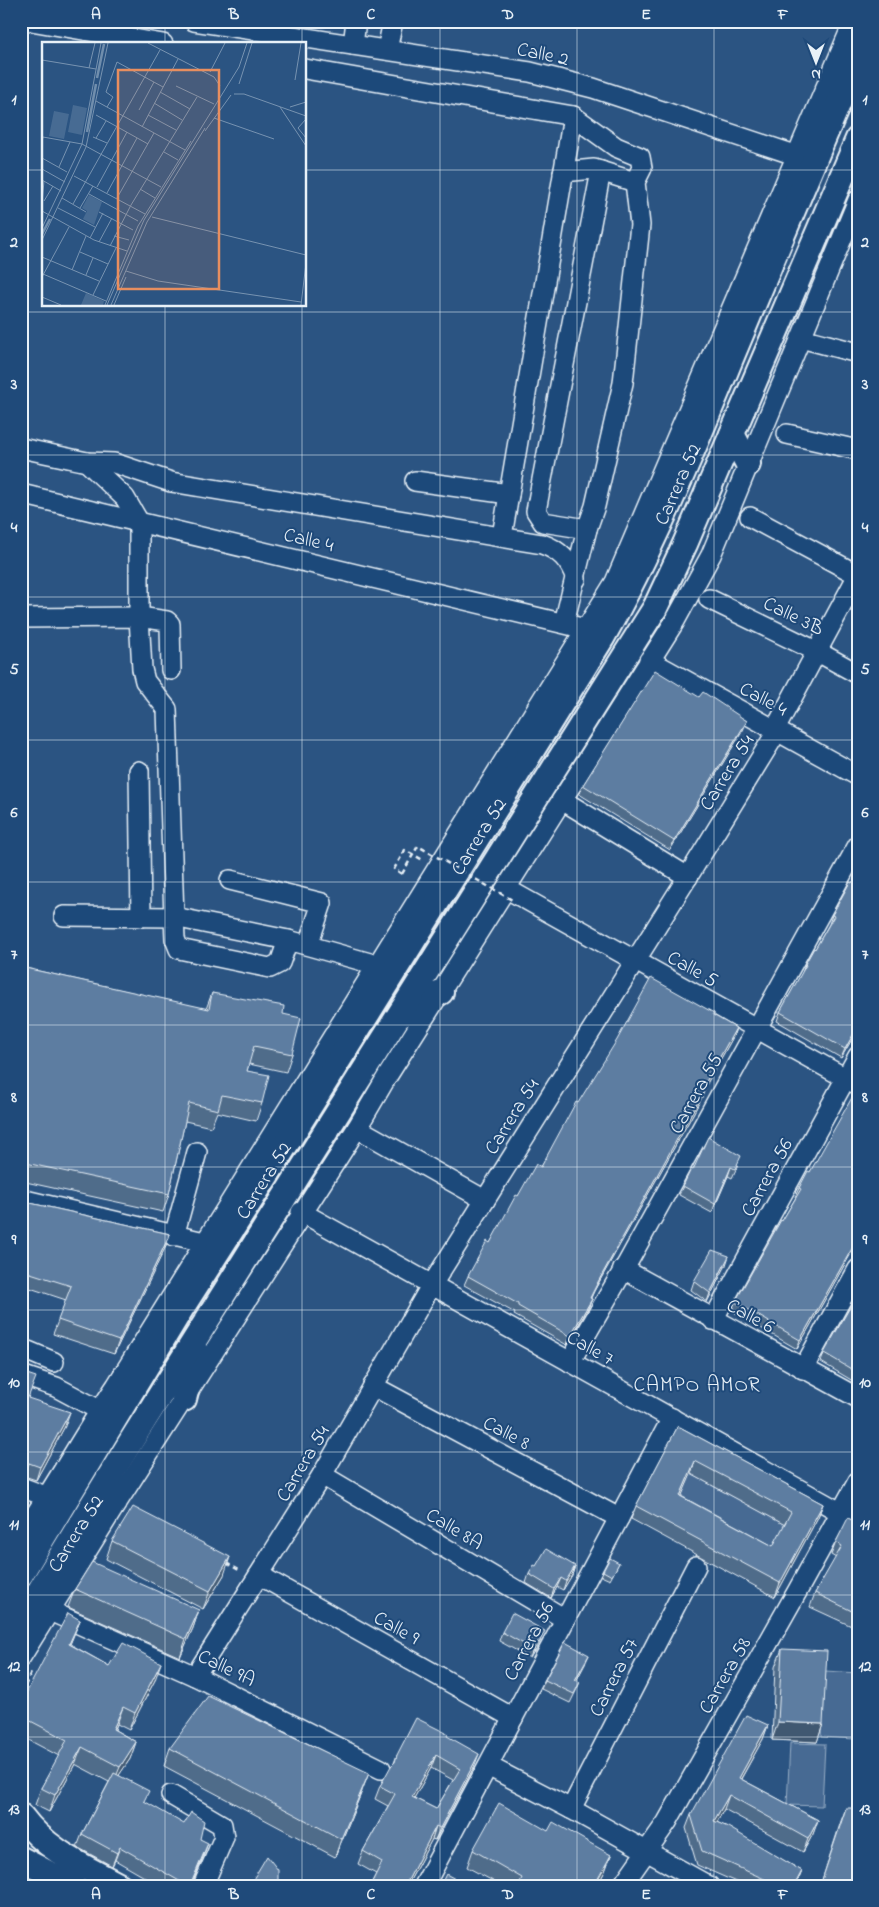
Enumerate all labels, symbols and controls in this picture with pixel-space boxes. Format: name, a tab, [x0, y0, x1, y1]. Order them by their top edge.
text: A	[91, 3, 101, 27]
text: B	[228, 3, 240, 27]
text: C	[367, 3, 376, 27]
text: D	[501, 3, 514, 27]
text: E	[641, 3, 651, 27]
text: F	[777, 3, 789, 27]
street label: Calle 2	[514, 36, 571, 75]
north arrow	[792, 38, 842, 88]
inset map	[42, 42, 306, 306]
text: N	[811, 63, 821, 84]
text: 1	[11, 88, 17, 112]
text: 1	[862, 88, 868, 112]
text: 2	[9, 231, 18, 255]
text: 2	[860, 231, 869, 255]
text: 3	[10, 373, 18, 397]
text: 3	[861, 373, 869, 397]
street label: Carrera 52	[648, 440, 710, 530]
text: 4	[10, 516, 18, 540]
text: 4	[861, 516, 869, 540]
street label: Calle 4	[280, 522, 336, 561]
street label: Calle 3B	[758, 590, 828, 644]
text: 5	[9, 658, 19, 682]
text: 5	[860, 658, 870, 682]
street label: Calle 4	[734, 676, 792, 725]
street label: Carrera 54	[693, 730, 763, 817]
street label: Carrera 52	[445, 793, 515, 882]
text: 6	[9, 801, 18, 825]
text: 6	[860, 801, 869, 825]
text: 7	[11, 943, 18, 967]
text: 7	[862, 943, 869, 967]
street label: Calle 5	[661, 944, 722, 996]
street label: Carrera 55	[663, 1049, 731, 1140]
street label: Carrera 54	[478, 1074, 548, 1161]
text: 8	[10, 1086, 17, 1110]
text: 8	[861, 1086, 868, 1110]
street label: Carrera 56	[735, 1134, 802, 1223]
street label: Carrera 52	[230, 1137, 300, 1226]
text: 9	[11, 1228, 17, 1252]
text: 9	[862, 1228, 868, 1252]
street label: Calle 6	[720, 1292, 779, 1342]
street label: Calle 7	[561, 1324, 619, 1374]
text: 10	[8, 1371, 20, 1395]
district label: CAMPO AMOR	[634, 1371, 761, 1401]
text: 10	[859, 1371, 871, 1395]
street label: Calle 8	[477, 1410, 535, 1459]
street label: Carrera 54	[270, 1420, 338, 1508]
street label: Carrera 52	[42, 1490, 112, 1579]
street label: Calle 8A	[420, 1502, 488, 1559]
text: 11	[9, 1513, 20, 1537]
text: 11	[860, 1513, 871, 1537]
street label: Carrera 56	[497, 1598, 563, 1687]
street label: Calle 9	[368, 1605, 424, 1654]
street label: Carrera 58	[693, 1633, 760, 1720]
street label: Carrera 57	[583, 1634, 647, 1723]
street label: Calle 9A	[192, 1643, 260, 1696]
text: 12	[7, 1655, 21, 1679]
text: 12	[858, 1655, 872, 1679]
text: 13	[8, 1798, 20, 1822]
text: 13	[859, 1798, 871, 1822]
text: A	[91, 1883, 101, 1907]
text: B	[228, 1883, 240, 1907]
text: C	[367, 1883, 376, 1907]
text: D	[501, 1883, 514, 1907]
text: E	[641, 1883, 651, 1907]
text: F	[777, 1883, 789, 1907]

